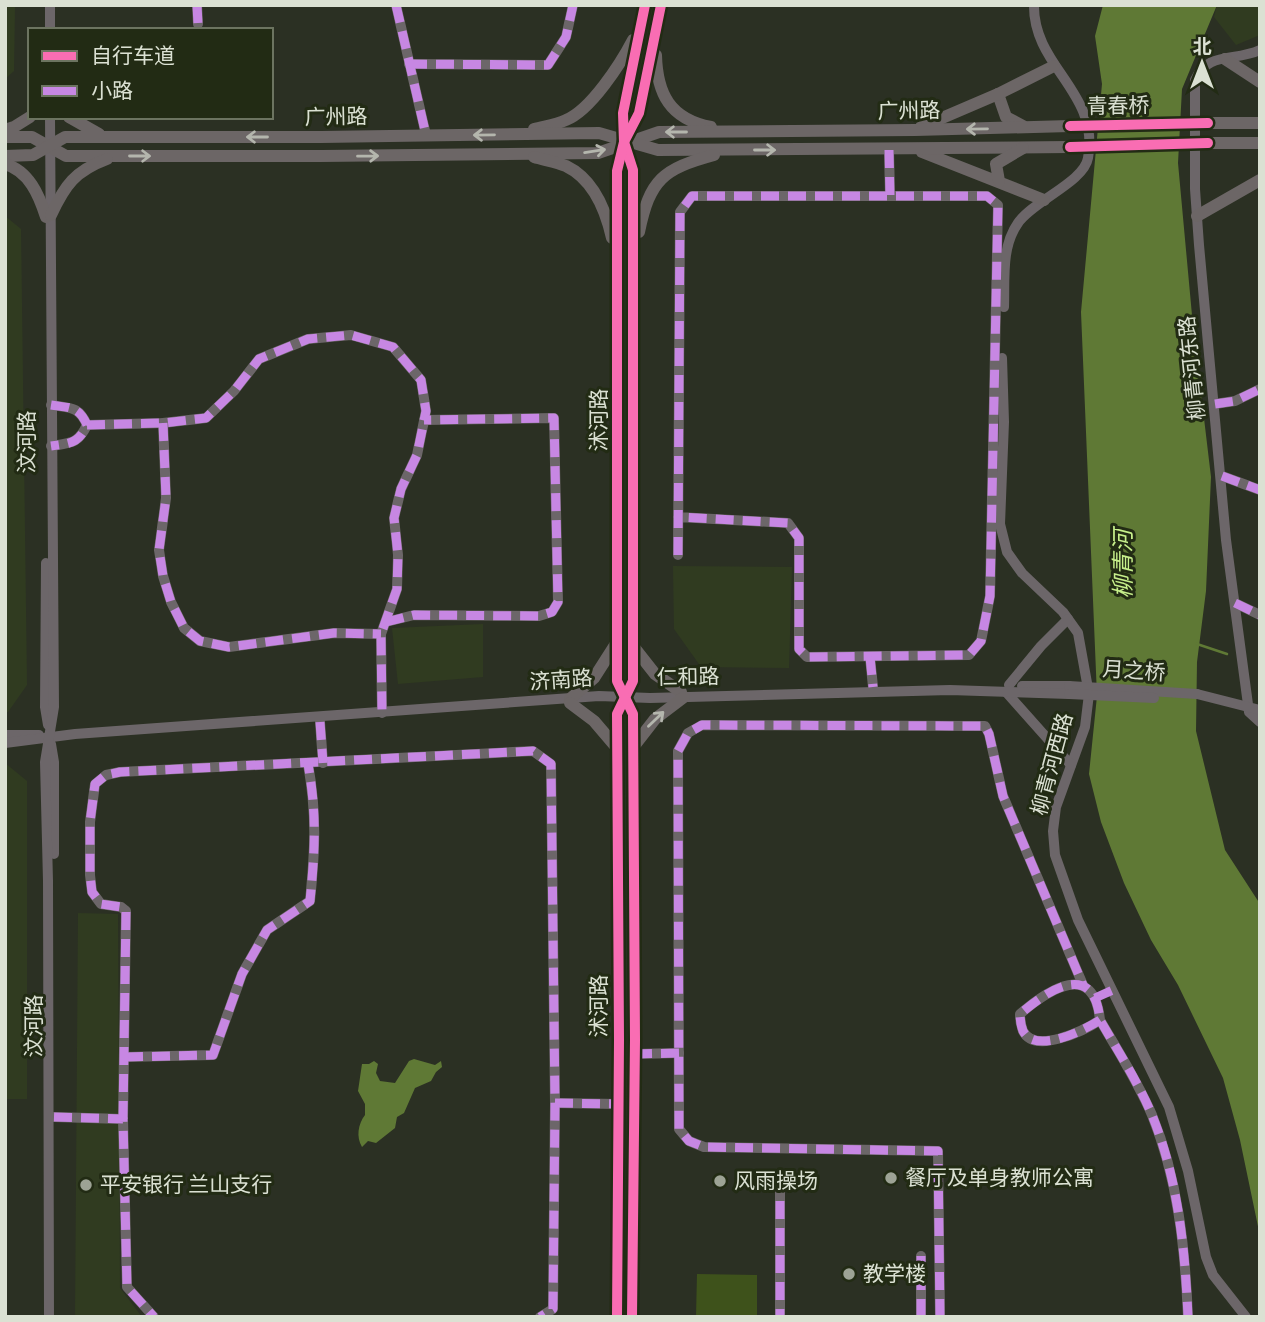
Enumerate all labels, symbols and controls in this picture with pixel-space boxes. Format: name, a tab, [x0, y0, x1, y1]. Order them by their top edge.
legend	[28, 28, 273, 119]
north arrow	[1167, 28, 1237, 98]
text: 北	[1192, 34, 1212, 61]
text: 自行车道	[91, 41, 175, 71]
text: 小路	[91, 76, 133, 106]
street label: 青春桥	[1086, 90, 1150, 122]
street label: 广州路	[877, 95, 941, 127]
street label: 广州路	[304, 101, 368, 133]
one-way arrow	[966, 122, 989, 135]
one-way arrow	[665, 125, 688, 139]
one-way arrow	[473, 128, 496, 141]
one-way arrow	[246, 130, 269, 144]
one-way arrow	[753, 143, 776, 157]
one-way arrow	[583, 144, 606, 157]
one-way arrow	[128, 149, 151, 163]
one-way arrow	[356, 149, 379, 163]
street label: 柳青河东路	[1172, 314, 1212, 422]
street label: 沭河路	[584, 389, 614, 452]
street label: 汶河路	[12, 411, 42, 474]
water label: 柳青河	[1107, 526, 1140, 599]
street label: 月之桥	[1102, 654, 1166, 688]
street label: 仁和路	[656, 661, 720, 693]
street label: 济南路	[529, 663, 593, 697]
street label: 柳青河西路	[1024, 709, 1080, 819]
one-way arrow	[648, 711, 665, 728]
street label: 沭河路	[584, 975, 614, 1038]
street label: 汶河路	[19, 995, 49, 1058]
place label: 餐厅及单身教师公寓	[905, 1163, 1094, 1193]
place label: 风雨操场	[734, 1166, 818, 1196]
place label: 平安银行 兰山支行	[100, 1170, 272, 1200]
marker: 餐厅及单身教师公寓	[883, 1170, 899, 1186]
marker: 风雨操场	[712, 1173, 728, 1189]
marker: 平安银行 兰山支行	[78, 1177, 94, 1193]
place label: 教学楼	[863, 1259, 926, 1289]
marker: 教学楼	[841, 1266, 857, 1282]

